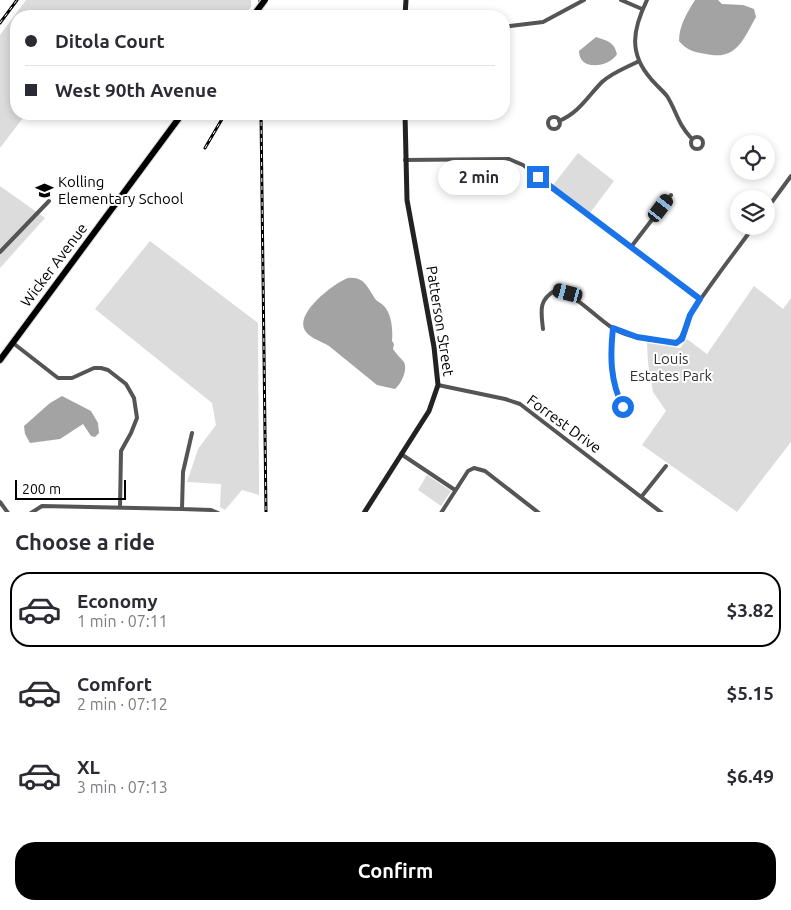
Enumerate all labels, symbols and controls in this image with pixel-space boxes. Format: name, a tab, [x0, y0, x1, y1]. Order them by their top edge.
text: Ditola Court	[55, 30, 165, 52]
text: West 90th Avenue	[55, 79, 217, 101]
map controls	[730, 135, 775, 235]
button: locate	[730, 135, 775, 180]
callout: 2 min	[438, 160, 520, 194]
route end	[527, 166, 549, 188]
text: 2 min	[459, 168, 499, 186]
place label: Kolling Elementary School	[58, 173, 184, 207]
school or university icon: Kolling Elementary School	[34, 181, 54, 201]
button: layers	[730, 190, 775, 235]
car	[645, 192, 676, 224]
street label: Wicker Avenue	[17, 220, 90, 310]
street label: Patterson Street	[423, 265, 458, 377]
car	[551, 282, 584, 304]
park label: Louis Estates Park	[630, 350, 713, 384]
street label: Forrest Drive	[524, 391, 605, 456]
route start	[612, 396, 634, 418]
scale bar	[15, 478, 126, 501]
text: 200 m	[22, 481, 61, 497]
text: Choose a ride	[15, 529, 155, 554]
icon: car	[17, 587, 62, 632]
text: Economy	[77, 590, 158, 612]
text: $3.82	[726, 599, 774, 621]
text: 1 min · 07:11	[77, 612, 168, 630]
icon: car	[17, 670, 62, 715]
text: Comfort	[77, 673, 152, 695]
text: $5.15	[726, 682, 774, 704]
text: 2 min · 07:12	[77, 695, 168, 713]
icon: car	[17, 753, 62, 798]
text: XL	[77, 756, 100, 778]
text: $6.49	[726, 765, 774, 787]
text: 3 min · 07:13	[77, 778, 168, 796]
button: Confirm	[15, 842, 776, 900]

